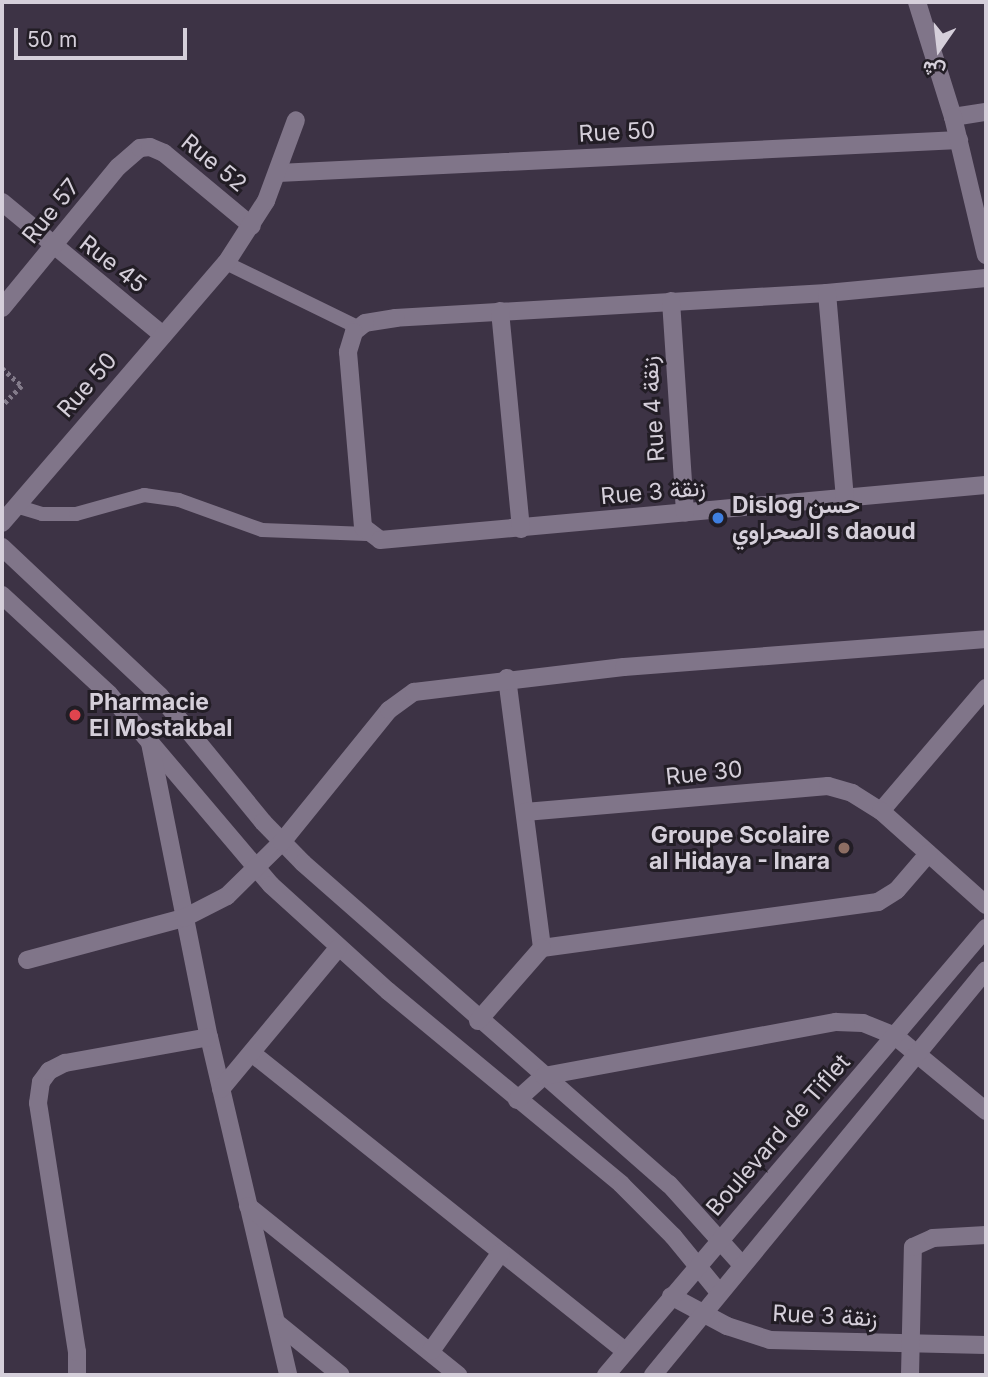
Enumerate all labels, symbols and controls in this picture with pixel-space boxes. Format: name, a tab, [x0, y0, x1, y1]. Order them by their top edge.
scale bar	[18, 14, 191, 58]
north arrow	[904, 14, 974, 84]
text: 50 m	[27, 27, 77, 52]
text: ش	[920, 56, 948, 84]
street label: Rue 50	[578, 116, 656, 148]
street label: Rue 52	[176, 128, 252, 198]
street label: Rue 57	[17, 173, 85, 249]
street label: Rue 45	[74, 229, 152, 299]
street label: Rue 50	[51, 347, 123, 423]
street label: Rue 4 زنقة	[636, 355, 670, 463]
street label: Rue 3 زنقة	[599, 474, 707, 510]
place label: Dislog حسن الصحراوي s daoud	[732, 491, 916, 545]
marker: Dislog حسن الصحراوي s daoud	[710, 510, 726, 526]
place label: Pharmacie El Mostakbal	[89, 688, 233, 742]
marker: Pharmacie El Mostakbal	[67, 707, 83, 723]
street label: Rue 30	[664, 755, 744, 791]
place label: Groupe Scolaire al Hidaya - Inara	[649, 821, 830, 875]
marker: Groupe Scolaire al Hidaya - Inara	[836, 840, 852, 856]
street label: Boulevard de Tiflet	[700, 1049, 856, 1221]
street label: Rue 3 زنقة	[772, 1299, 878, 1333]

